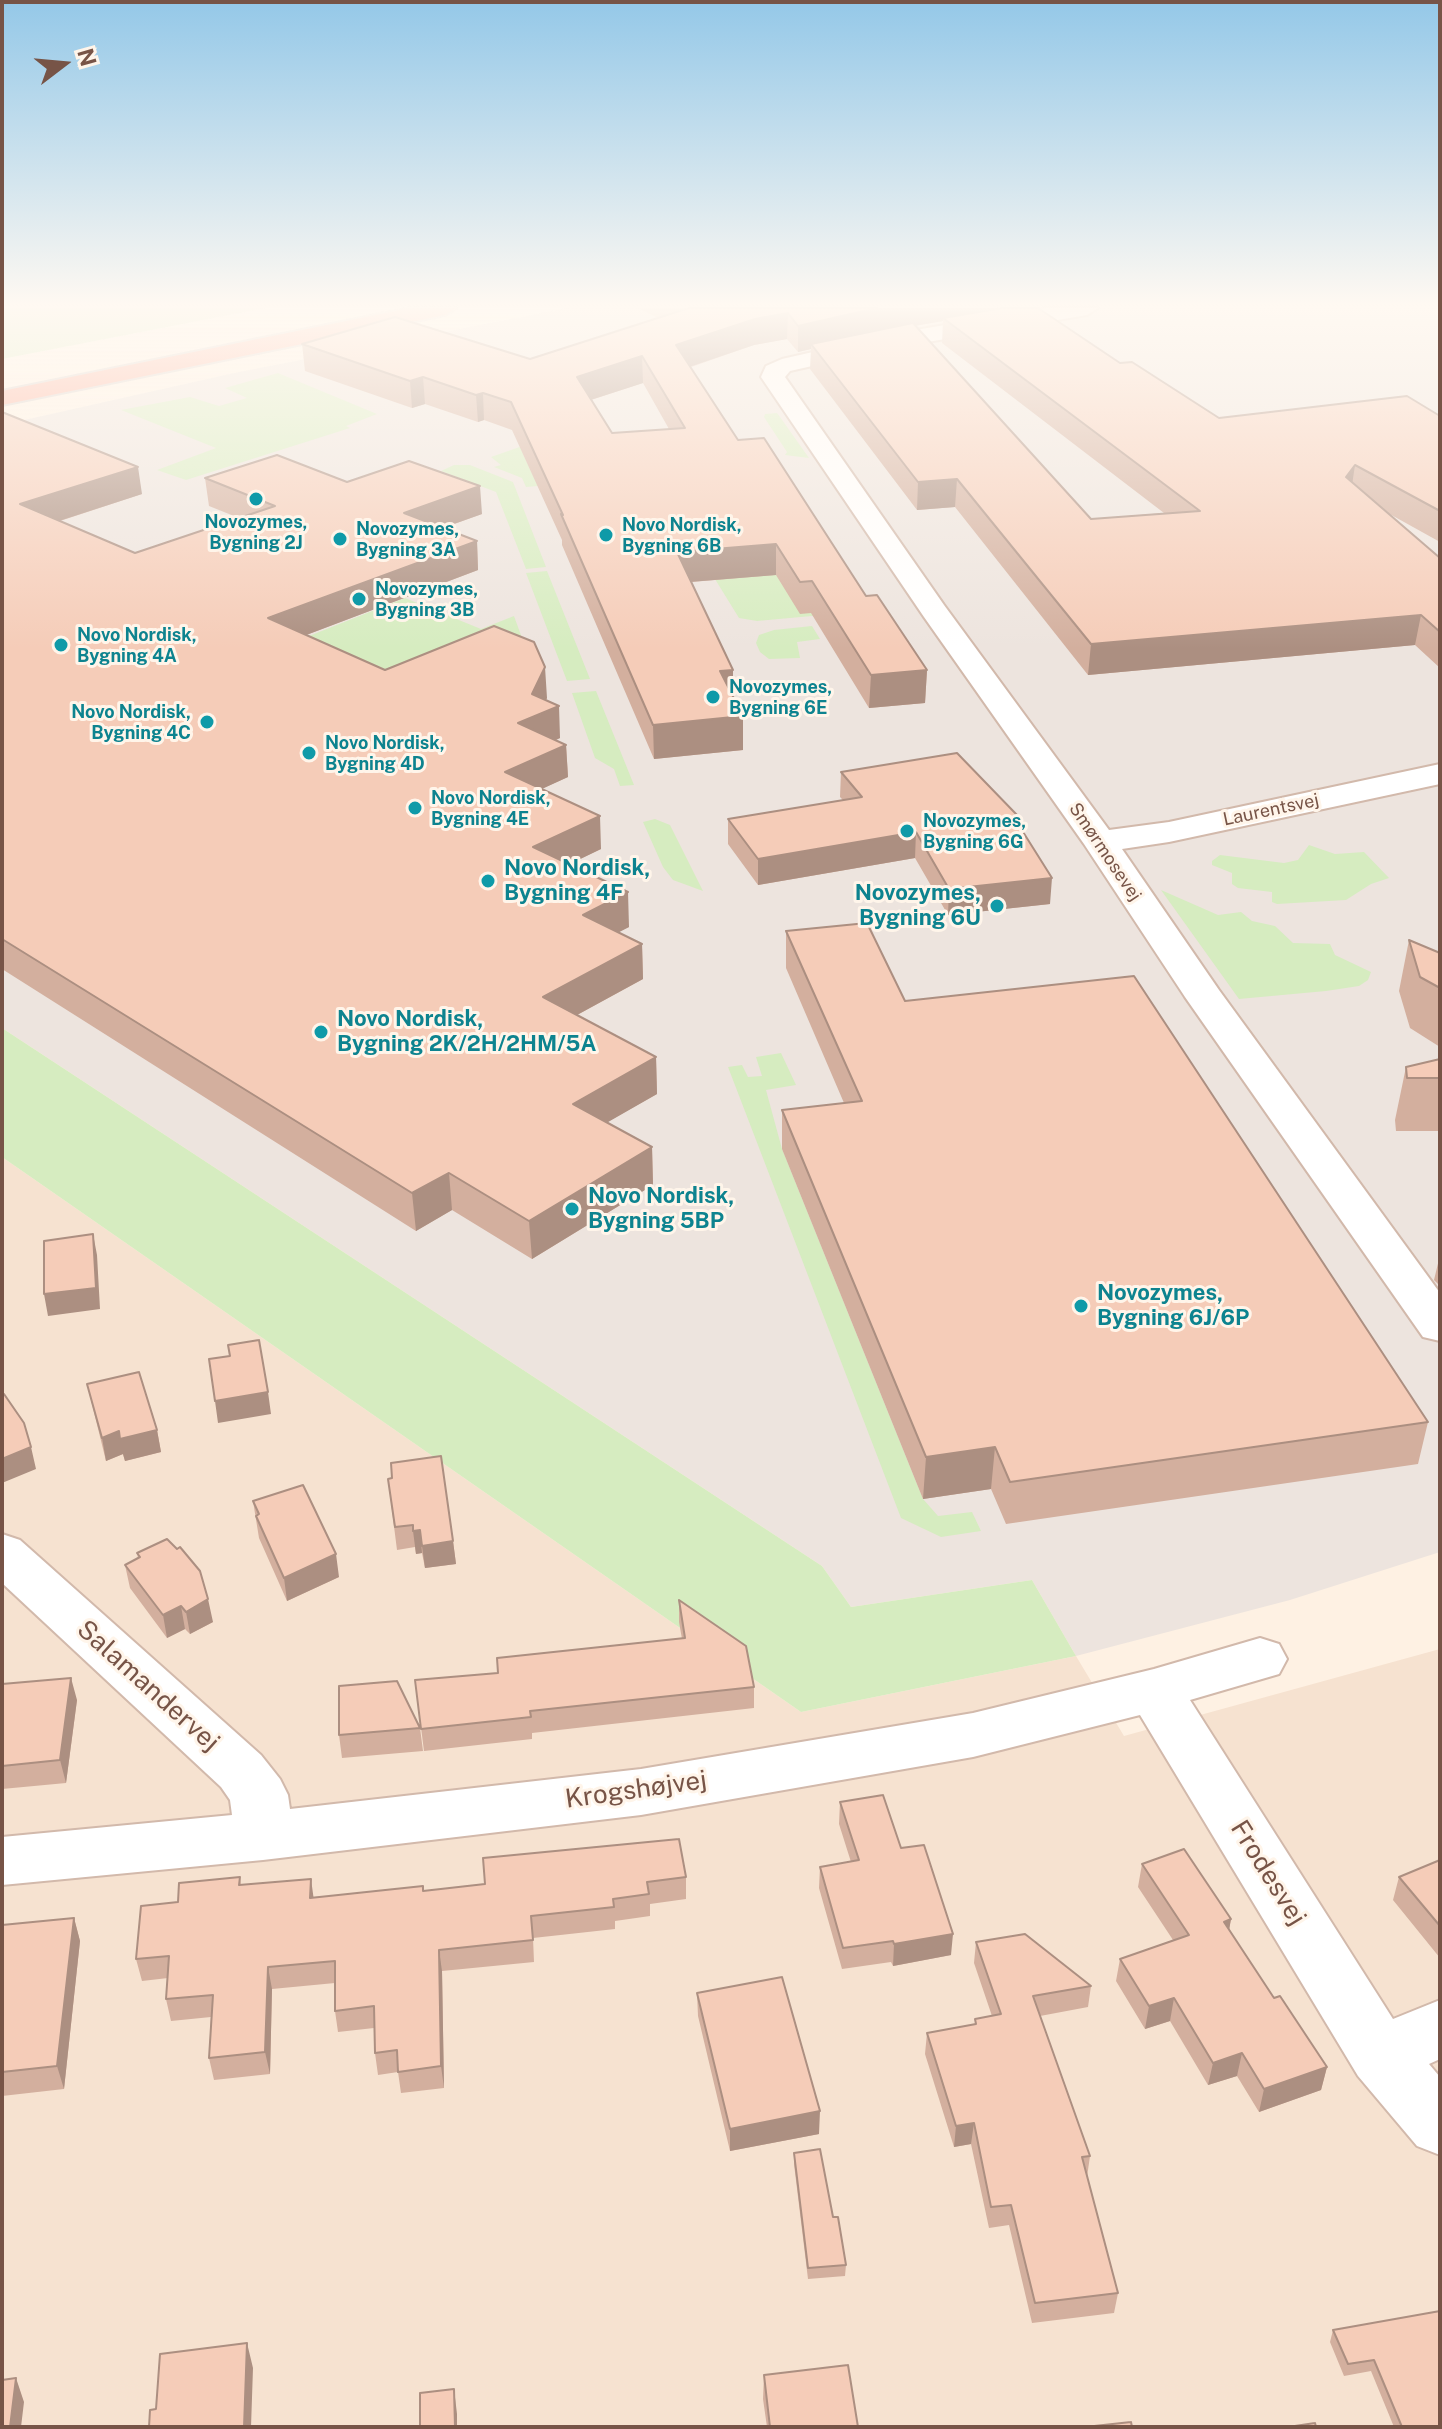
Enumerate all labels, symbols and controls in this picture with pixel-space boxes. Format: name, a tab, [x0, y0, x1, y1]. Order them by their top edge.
north arrow	[24, 24, 104, 104]
text: N	[72, 46, 102, 69]
marker: Novozymes, Bygning 2J	[247, 490, 265, 508]
place label: Novozymes, Bygning 2J	[204, 511, 308, 554]
place label: Novo Nordisk, Bygning 6B	[622, 514, 742, 556]
place label: Novozymes, Bygning 3A	[356, 518, 459, 560]
marker: Novo Nordisk, Bygning 6B	[597, 526, 615, 544]
marker: Novozymes, Bygning 3A	[331, 530, 349, 548]
place label: Novozymes, Bygning 3B	[375, 578, 478, 620]
marker: Novozymes, Bygning 3B	[350, 590, 368, 608]
place label: Novo Nordisk, Bygning 4A	[77, 624, 197, 666]
marker: Novo Nordisk, Bygning 4A	[52, 636, 70, 654]
place label: Novozymes, Bygning 6E	[729, 676, 832, 718]
marker: Novozymes, Bygning 6E	[704, 688, 722, 706]
place label: Novo Nordisk, Bygning 4C	[71, 701, 191, 744]
marker: Novo Nordisk, Bygning 4C	[198, 713, 216, 731]
place label: Novo Nordisk, Bygning 4D	[325, 732, 445, 774]
marker: Novo Nordisk, Bygning 4D	[300, 744, 318, 762]
place label: Novo Nordisk, Bygning 4E	[431, 787, 551, 830]
street label: Laurentsvej	[1221, 789, 1321, 831]
marker: Novo Nordisk, Bygning 4E	[406, 799, 424, 817]
street label: Smørmosevej	[1064, 799, 1146, 905]
place label: Novozymes, Bygning 6G	[923, 810, 1026, 852]
marker: Novozymes, Bygning 6G	[898, 822, 916, 840]
place label: Novo Nordisk, Bygning 4F	[504, 855, 650, 906]
marker: Novo Nordisk, Bygning 4F	[479, 872, 497, 890]
place label: Novozymes, Bygning 6U	[855, 880, 981, 932]
marker: Novozymes, Bygning 6U	[988, 897, 1006, 915]
place label: Novo Nordisk, Bygning 2K/2H/2HM/5A	[337, 1006, 596, 1058]
marker: Novo Nordisk, Bygning 2K/2H/2HM/5A	[312, 1023, 330, 1041]
place label: Novo Nordisk, Bygning 5BP	[588, 1183, 734, 1234]
marker: Novo Nordisk, Bygning 5BP	[563, 1200, 581, 1218]
place label: Novozymes, Bygning 6J/6P	[1097, 1280, 1249, 1332]
marker: Novozymes, Bygning 6J/6P	[1072, 1297, 1090, 1315]
street label: Salamandervej	[70, 1614, 226, 1758]
street label: Krogshøjvej	[563, 1765, 709, 1815]
street label: Frodesvej	[1224, 1815, 1312, 1931]

